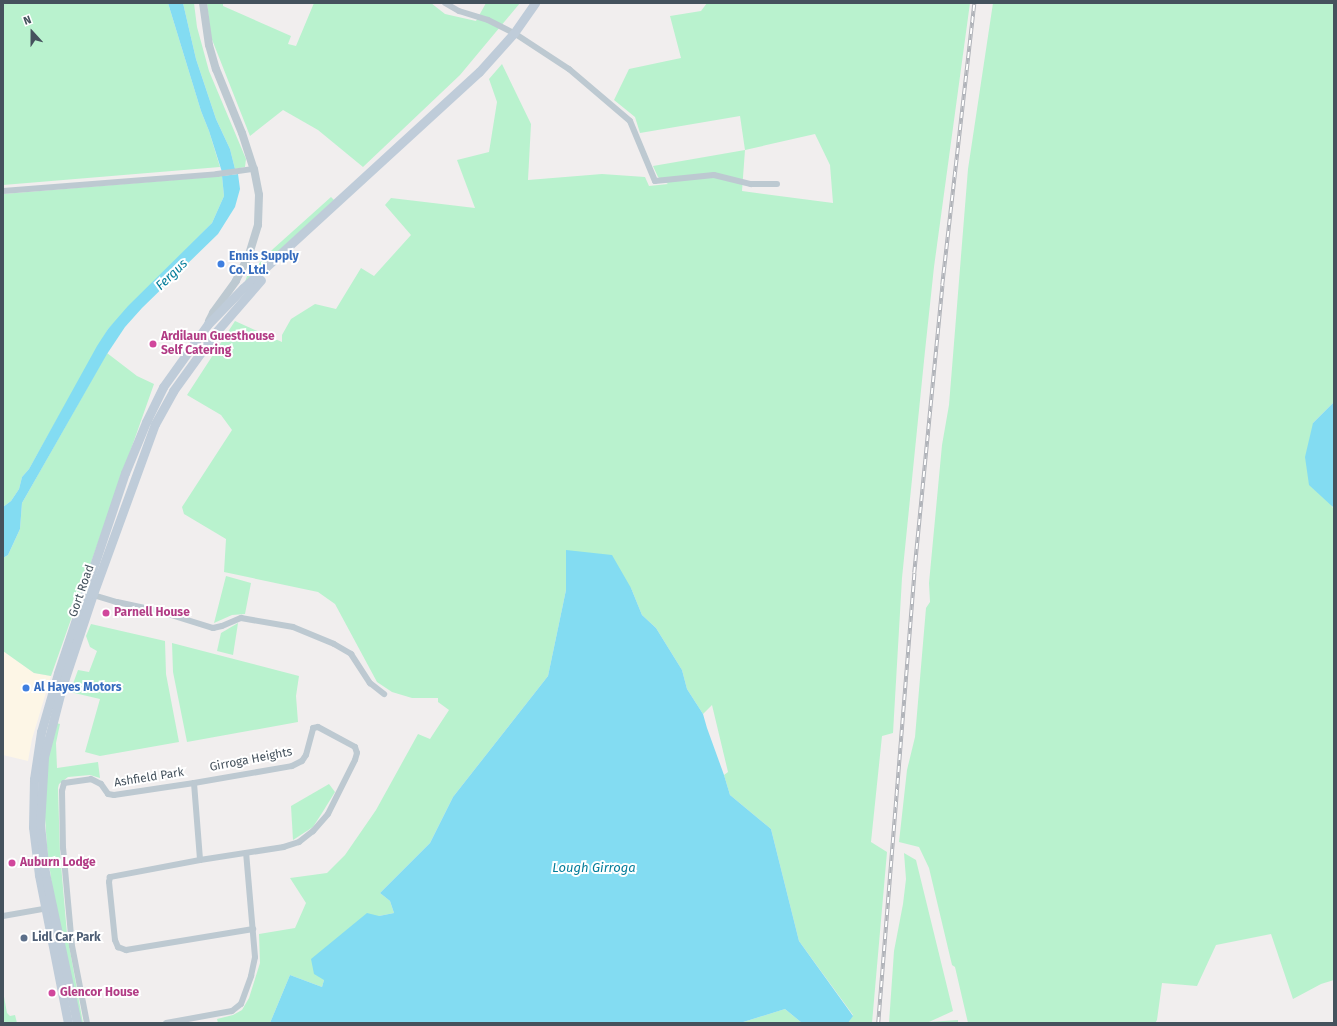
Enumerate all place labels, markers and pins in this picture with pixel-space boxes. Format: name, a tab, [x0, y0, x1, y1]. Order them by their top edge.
place label: Ennis Supply Co. Ltd.	[229, 250, 299, 278]
marker: Ennis Supply Co. Ltd.	[216, 259, 226, 269]
place label: Ardilaun Guesthouse Self Catering	[161, 330, 275, 358]
marker: Ardilaun Guesthouse Self Catering	[148, 339, 158, 349]
place label: Parnell House	[114, 606, 190, 620]
marker: Parnell House	[101, 608, 111, 618]
place label: Al Hayes Motors	[34, 681, 122, 695]
marker: Al Hayes Motors	[21, 683, 31, 693]
place label: Auburn Lodge	[20, 856, 96, 870]
marker: Auburn Lodge	[7, 858, 17, 868]
place label: Lidl Car Park	[32, 931, 101, 945]
marker: Lidl Car Park	[19, 933, 29, 943]
place label: Glencor House	[60, 986, 139, 1000]
marker: Glencor House	[47, 988, 57, 998]

